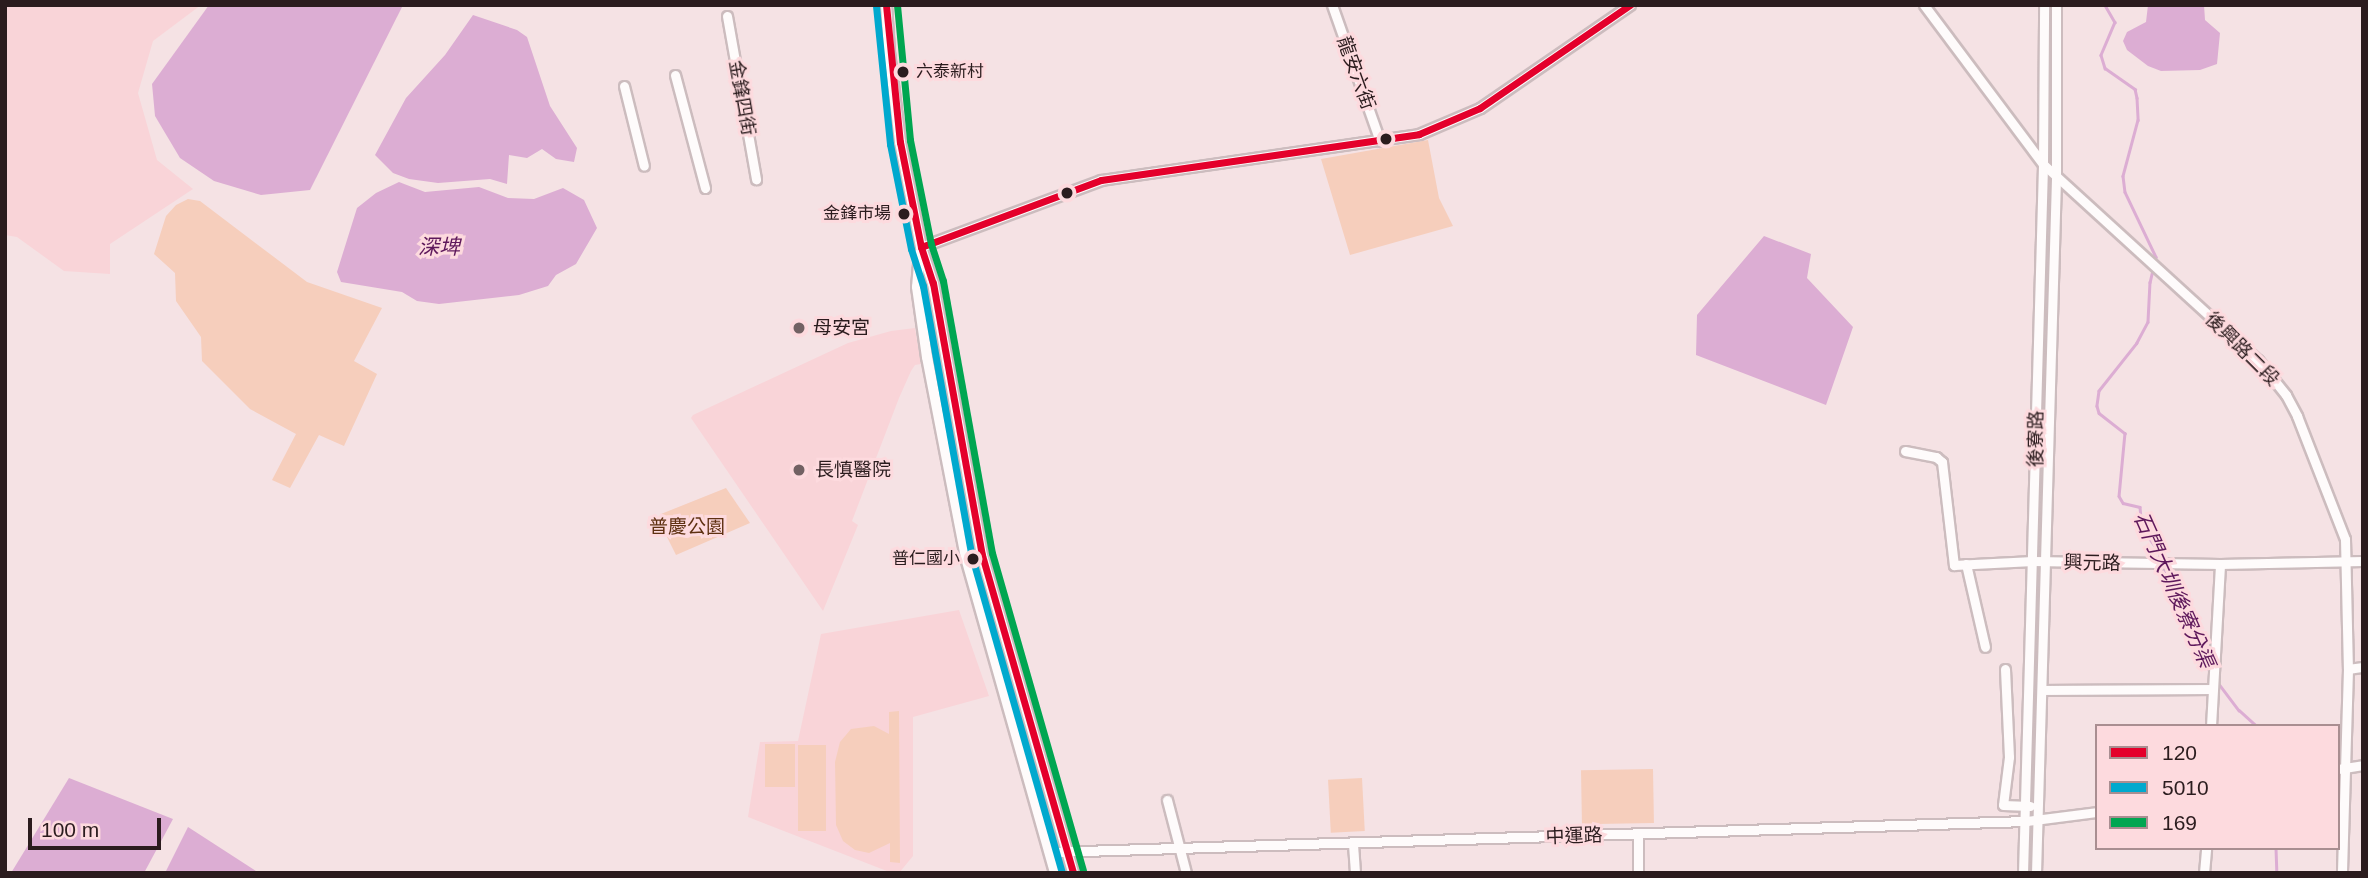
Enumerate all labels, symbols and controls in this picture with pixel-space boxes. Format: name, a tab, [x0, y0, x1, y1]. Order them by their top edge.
street label: 龍安六街	[1332, 33, 1380, 113]
street label: 金鋒四街	[724, 59, 760, 137]
place label: 六泰新村	[916, 62, 984, 82]
marker: 六泰新村	[896, 65, 910, 79]
unlabelled marker	[1379, 132, 1393, 146]
unlabelled marker	[1060, 186, 1074, 200]
place label: 金鋒市場	[823, 204, 891, 224]
marker: 金鋒市場	[897, 207, 911, 221]
water label: 深埤	[418, 234, 460, 260]
street label: 後興路二段	[2200, 307, 2284, 391]
place label: 母安宮	[813, 317, 870, 339]
marker: 母安宮	[791, 320, 807, 336]
street label: 後寮路	[2024, 410, 2048, 468]
place label: 長慎醫院	[815, 459, 891, 481]
marker: 長慎醫院	[789, 460, 809, 480]
water label: 石門大圳後寮分渠	[2128, 508, 2220, 672]
park label: 普慶公園	[649, 516, 725, 538]
place label: 普仁國小	[892, 549, 960, 569]
street label: 興元路	[2063, 551, 2121, 575]
marker: 普仁國小	[966, 552, 980, 566]
legend	[2095, 724, 2340, 850]
text: 120	[2162, 741, 2197, 764]
text: 5010	[2162, 776, 2209, 799]
scale bar	[32, 804, 164, 848]
text: 169	[2162, 811, 2197, 834]
text: 100 m	[41, 818, 99, 841]
street label: 中運路	[1545, 824, 1603, 848]

